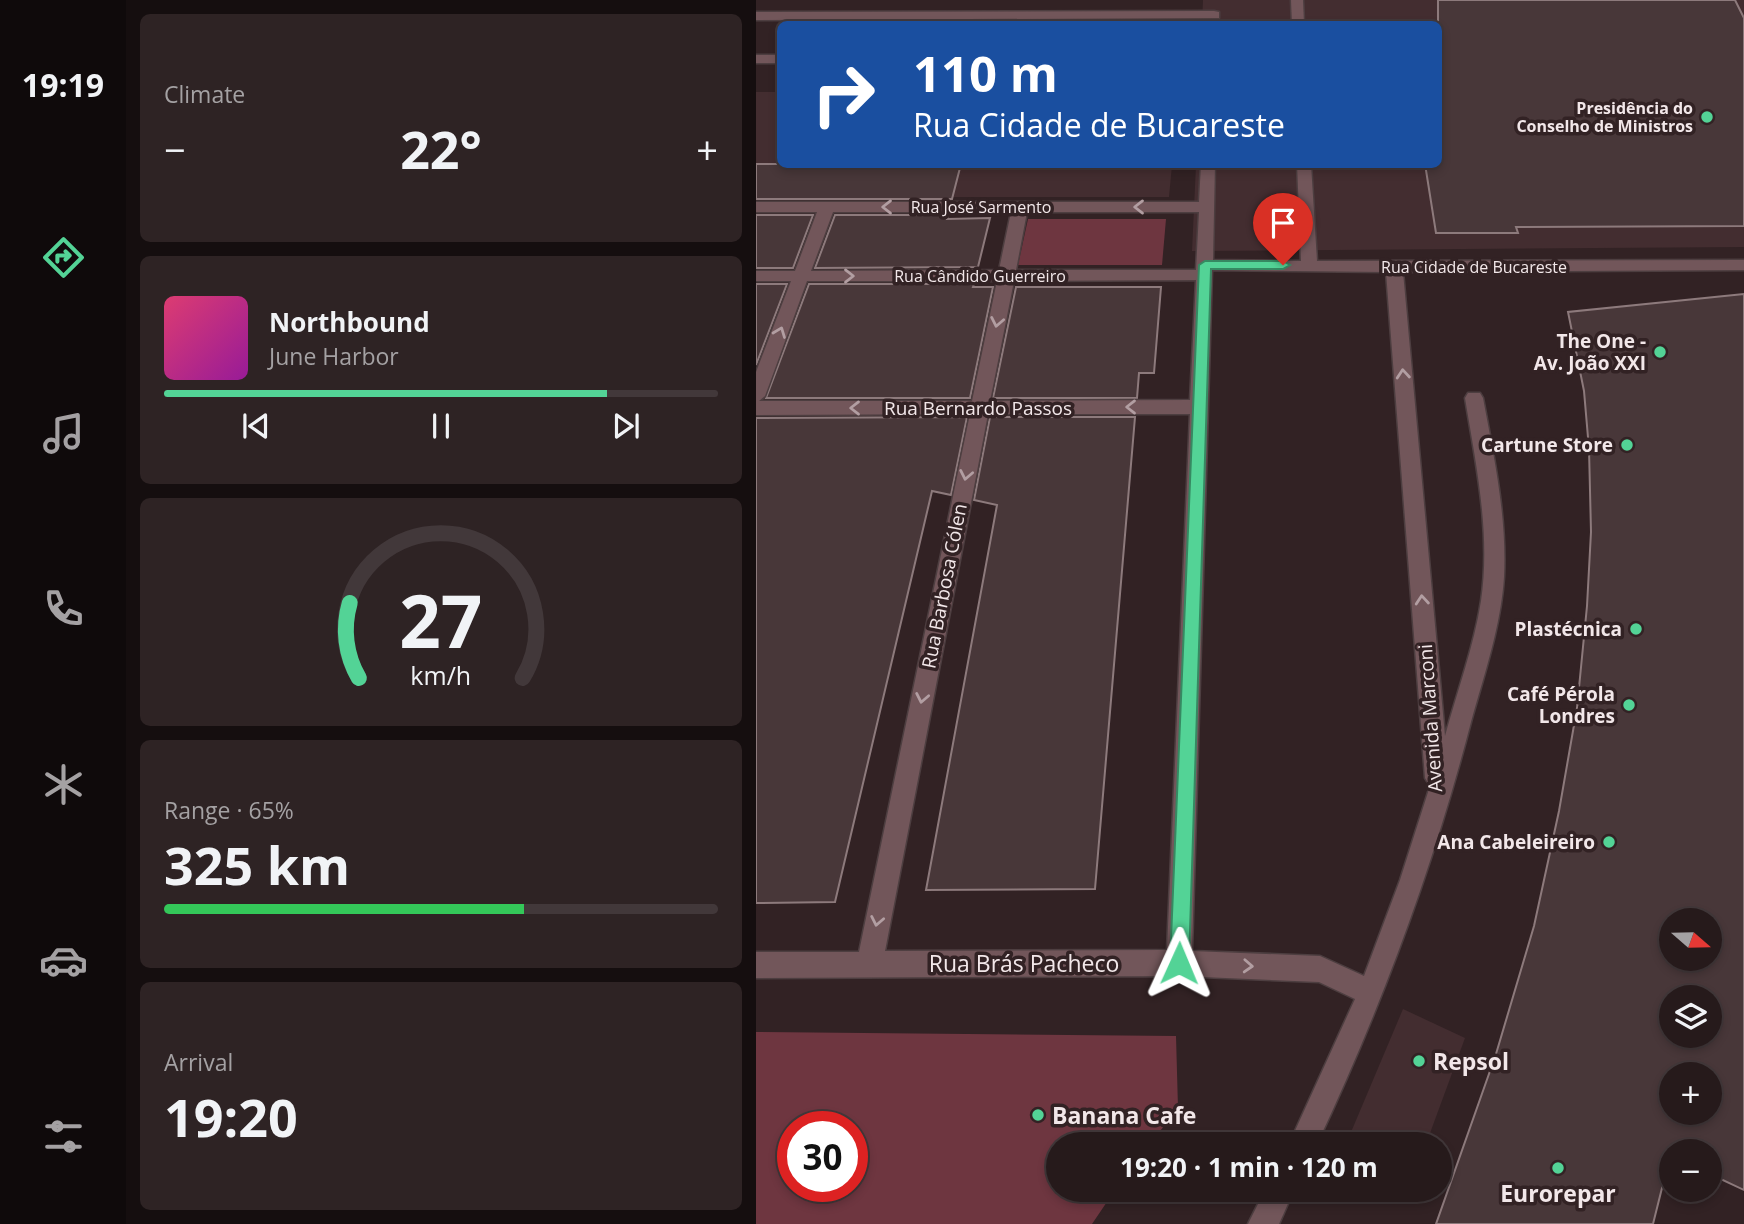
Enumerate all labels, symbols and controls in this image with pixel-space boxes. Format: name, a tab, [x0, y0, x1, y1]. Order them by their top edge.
text: 110 m	[913, 40, 1058, 106]
icon: right	[798, 49, 889, 140]
text: 19:19	[22, 63, 104, 106]
text: Climate	[164, 78, 245, 110]
place label: Presidência do Conselho de Ministros	[1516, 97, 1693, 137]
text: Rua Cidade de Bucareste	[913, 103, 1285, 146]
marker: Presidência do Conselho de Ministros	[1699, 109, 1715, 125]
text: 22°	[400, 113, 482, 184]
text: −	[164, 123, 186, 175]
text: +	[696, 123, 718, 175]
pin	[1253, 193, 1313, 265]
street label: Rua José Sarmento	[911, 196, 1051, 218]
one-way arrow	[881, 199, 891, 215]
one-way arrow	[1133, 199, 1143, 215]
icon: arrive	[1264, 204, 1302, 242]
icon: directions	[39, 233, 88, 282]
street label: Rua Cidade de Bucareste	[1381, 256, 1567, 278]
street label: Rua Cândido Guerreiro	[894, 265, 1066, 287]
one-way arrow	[844, 268, 854, 284]
text: Northbound	[269, 304, 430, 340]
one-way arrow	[990, 316, 1005, 328]
one-way arrow	[772, 326, 786, 338]
place label: The One - Av. João XXI	[1534, 328, 1646, 376]
text: June Harbor	[269, 340, 399, 372]
marker: The One - Av. João XXI	[1652, 344, 1668, 360]
one-way arrow	[1396, 368, 1411, 379]
street label: Rua Bernardo Passos	[884, 395, 1072, 421]
one-way arrow	[1125, 399, 1136, 415]
one-way arrow	[849, 400, 859, 416]
icon: previous	[237, 407, 275, 445]
icon: pause	[422, 407, 460, 445]
icon: next	[607, 407, 645, 445]
icon: music	[39, 409, 88, 458]
place label: Cartune Store	[1481, 432, 1613, 458]
marker: Cartune Store	[1619, 437, 1635, 453]
one-way arrow	[959, 469, 974, 481]
street label: Rua Barbosa Cólen	[915, 501, 973, 671]
text: 27	[399, 570, 483, 669]
icon: phone	[39, 584, 88, 633]
one-way arrow	[1415, 595, 1430, 606]
place label: Plastécnica	[1515, 616, 1622, 642]
marker: Plastécnica	[1628, 621, 1644, 637]
street label: Avenida Marconi	[1412, 643, 1448, 793]
text: km/h	[411, 658, 471, 692]
place label: Café Pérola Londres	[1507, 681, 1615, 729]
one-way arrow	[915, 692, 930, 704]
marker: Café Pérola Londres	[1621, 697, 1637, 713]
icon: climate	[39, 760, 88, 809]
text: Range · 65%	[164, 794, 294, 826]
text: 325 km	[164, 829, 350, 900]
place label: Ana Cabeleireiro	[1437, 829, 1595, 855]
marker: Ana Cabeleireiro	[1601, 834, 1617, 850]
north arrow	[1659, 908, 1722, 971]
map controls	[1659, 908, 1722, 1202]
one-way arrow	[871, 915, 886, 927]
position arrow	[1142, 926, 1216, 1000]
icon: car	[39, 936, 88, 985]
street label: Rua Brás Pacheco	[929, 947, 1119, 979]
one-way arrow	[1242, 959, 1253, 974]
button: layers	[1659, 985, 1722, 1048]
place label: Repsol	[1433, 1045, 1509, 1077]
text: Arrival	[164, 1046, 233, 1078]
marker: Repsol	[1411, 1053, 1427, 1069]
button: +	[1659, 1062, 1722, 1125]
text: 19:20	[164, 1081, 298, 1152]
place label: Banana Cafe	[1052, 1099, 1196, 1131]
marker: Banana Cafe	[1030, 1107, 1046, 1123]
speed limit sign: 30	[777, 1111, 868, 1202]
icon: filters	[39, 1112, 88, 1161]
button: −	[1659, 1139, 1722, 1202]
text: 19:20 · 1 min · 120 m	[1120, 1149, 1378, 1185]
marker: Eurorepar	[1550, 1160, 1566, 1176]
place label: Eurorepar	[1500, 1177, 1616, 1209]

